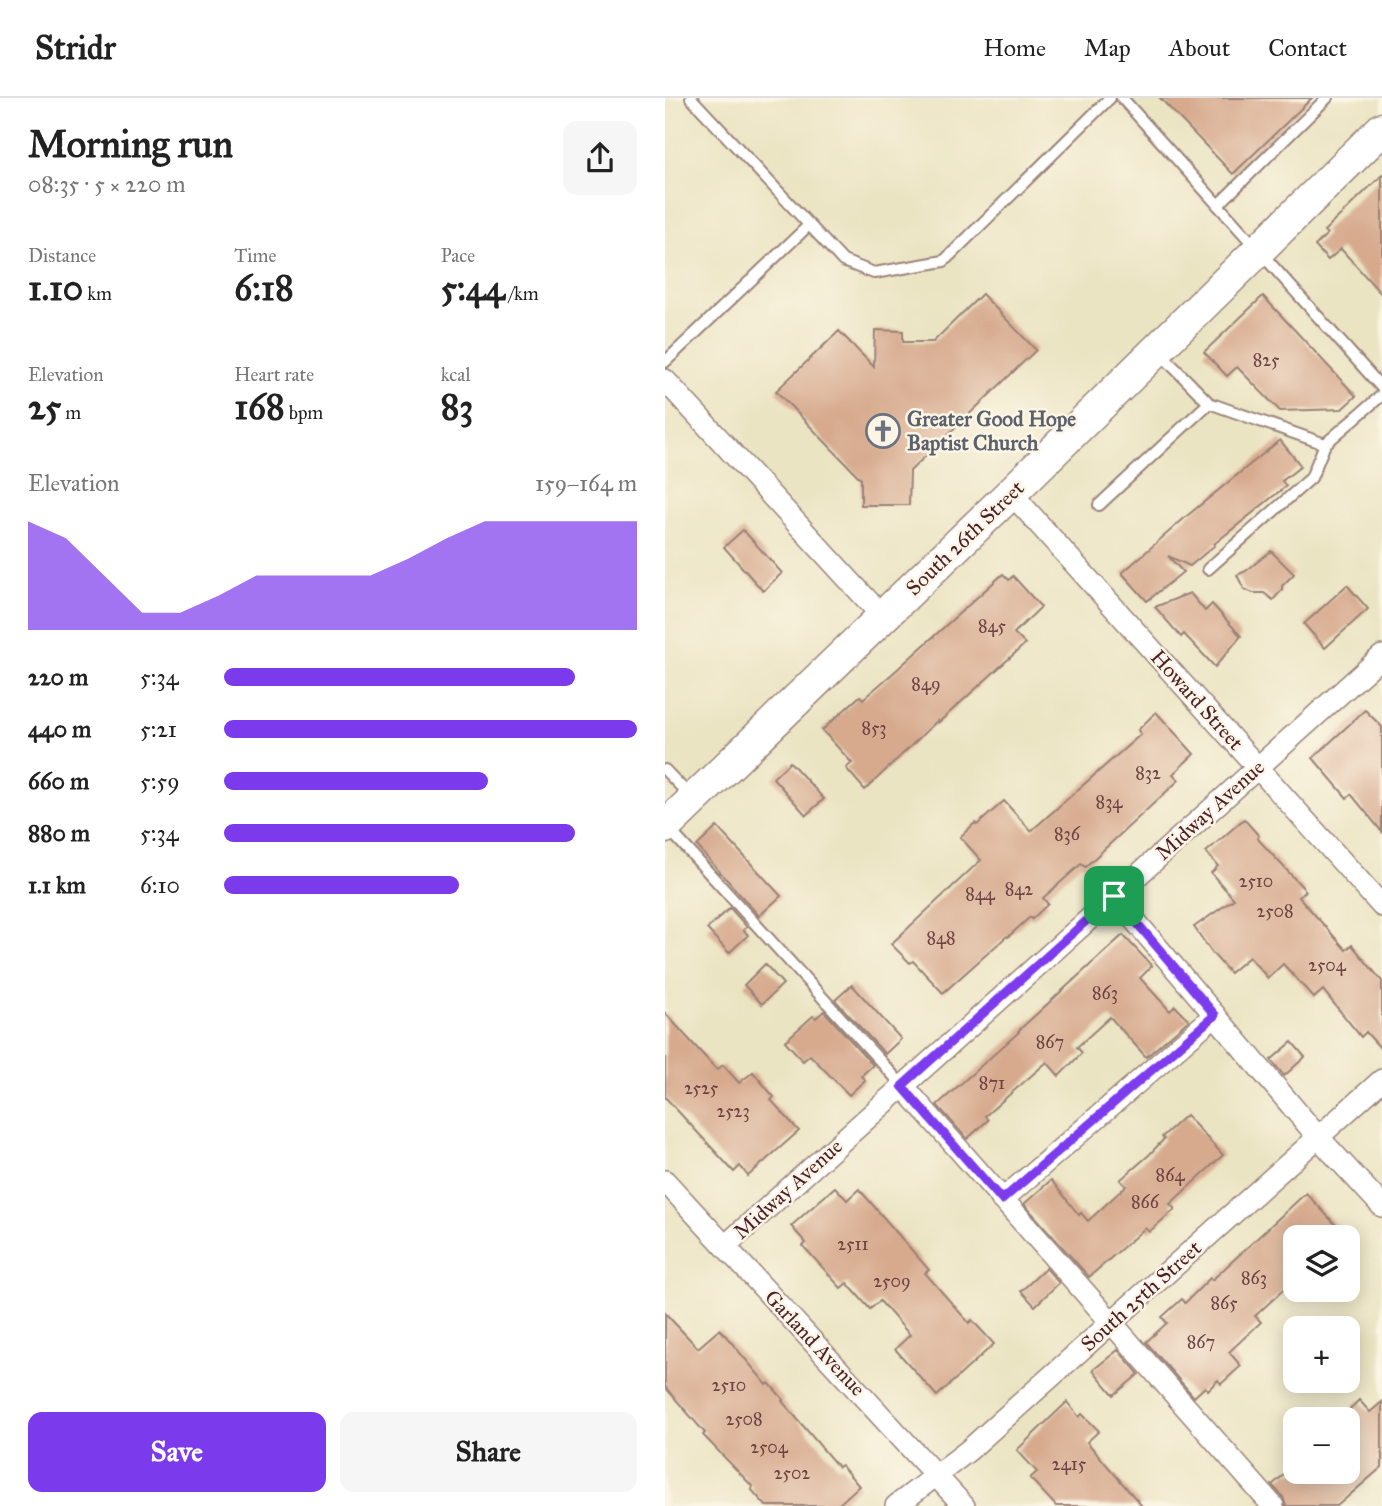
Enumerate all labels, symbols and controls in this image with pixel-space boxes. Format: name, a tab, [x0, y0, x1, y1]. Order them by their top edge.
text: Stridr	[35, 28, 116, 68]
text: Home	[983, 33, 1046, 63]
text: Map	[1084, 33, 1131, 63]
text: About	[1169, 33, 1230, 63]
text: Contact	[1268, 33, 1347, 63]
text: Morning run	[28, 121, 233, 167]
button: share	[563, 121, 637, 195]
text: 08:35 · 5 × 220 m	[28, 170, 186, 198]
text: Distance	[28, 244, 96, 267]
text: Time	[234, 244, 276, 267]
text: Pace	[441, 244, 475, 267]
text: 1.10	[28, 267, 83, 310]
text: 6:18	[234, 267, 294, 310]
text: 5:44	[441, 267, 505, 310]
text: km	[83, 282, 112, 305]
text: /km	[505, 282, 539, 305]
house number: 825	[1253, 349, 1280, 371]
text: Elevation	[28, 363, 103, 386]
text: Heart rate	[234, 363, 314, 386]
text: kcal	[441, 363, 471, 386]
text: 25	[28, 386, 61, 429]
text: 168	[234, 386, 285, 429]
text: 83	[441, 386, 473, 429]
text: m	[61, 401, 81, 424]
text: bpm	[285, 401, 323, 424]
place label: Greater Good Hope Baptist Church	[907, 406, 1076, 456]
church icon: Greater Good Hope Baptist Church	[864, 412, 902, 450]
text: Elevation	[28, 469, 119, 497]
text: 159–164 m	[535, 469, 637, 497]
street label: South 26th Street	[900, 475, 1030, 601]
house number: 845	[978, 615, 1007, 637]
street label: Howard Street	[1145, 644, 1249, 756]
text: 220 m	[28, 663, 88, 691]
text: 5:34	[140, 663, 179, 691]
house number: 849	[911, 673, 941, 695]
text: 440 m	[28, 715, 91, 743]
text: 5:21	[140, 715, 177, 743]
house number: 853	[861, 717, 887, 739]
street label: Midway Avenue	[1150, 754, 1270, 866]
house number: 832	[1135, 762, 1161, 784]
text: 660 m	[28, 767, 89, 795]
text: 5:59	[140, 767, 180, 795]
house number: 834	[1096, 791, 1123, 813]
text: 880 m	[28, 819, 90, 847]
text: 5:34	[140, 819, 179, 847]
house number: 836	[1054, 823, 1081, 845]
pin	[1084, 866, 1144, 926]
house number: 2510	[1239, 870, 1273, 892]
text: 1.1 km	[28, 871, 86, 899]
text: 6:10	[140, 871, 180, 899]
icon: arrive	[1095, 877, 1133, 915]
house number: 842	[1005, 878, 1033, 900]
house number: 844	[965, 883, 996, 905]
house number: 2508	[1256, 900, 1294, 922]
house number: 848	[926, 927, 956, 949]
house number: 2504	[1308, 954, 1347, 976]
house number: 863	[1092, 982, 1118, 1004]
house number: 867	[1036, 1031, 1064, 1053]
house number: 871	[979, 1072, 1005, 1094]
house number: 2525	[684, 1077, 719, 1099]
house number: 2523	[716, 1100, 750, 1122]
street label: Midway Avenue	[728, 1133, 848, 1245]
house number: 864	[1156, 1164, 1185, 1186]
house number: 866	[1131, 1191, 1160, 1213]
map controls	[1283, 1225, 1360, 1484]
button: layers	[1283, 1225, 1360, 1302]
house number: 2511	[837, 1233, 869, 1255]
street label: South 25th Street	[1075, 1235, 1207, 1357]
house number: 863	[1241, 1267, 1267, 1289]
house number: 2509	[873, 1270, 911, 1292]
street label: Garland Avenue	[759, 1284, 871, 1402]
house number: 865	[1210, 1292, 1238, 1314]
button: +	[1283, 1316, 1360, 1393]
house number: 867	[1187, 1331, 1215, 1353]
house number: 2510	[712, 1374, 746, 1396]
button: −	[1283, 1407, 1360, 1484]
house number: 2508	[725, 1408, 763, 1430]
button: Save	[28, 1412, 326, 1492]
button: Share	[340, 1412, 637, 1492]
house number: 2504	[750, 1436, 789, 1458]
house number: 2415	[1052, 1453, 1087, 1475]
house number: 2502	[774, 1462, 810, 1484]

